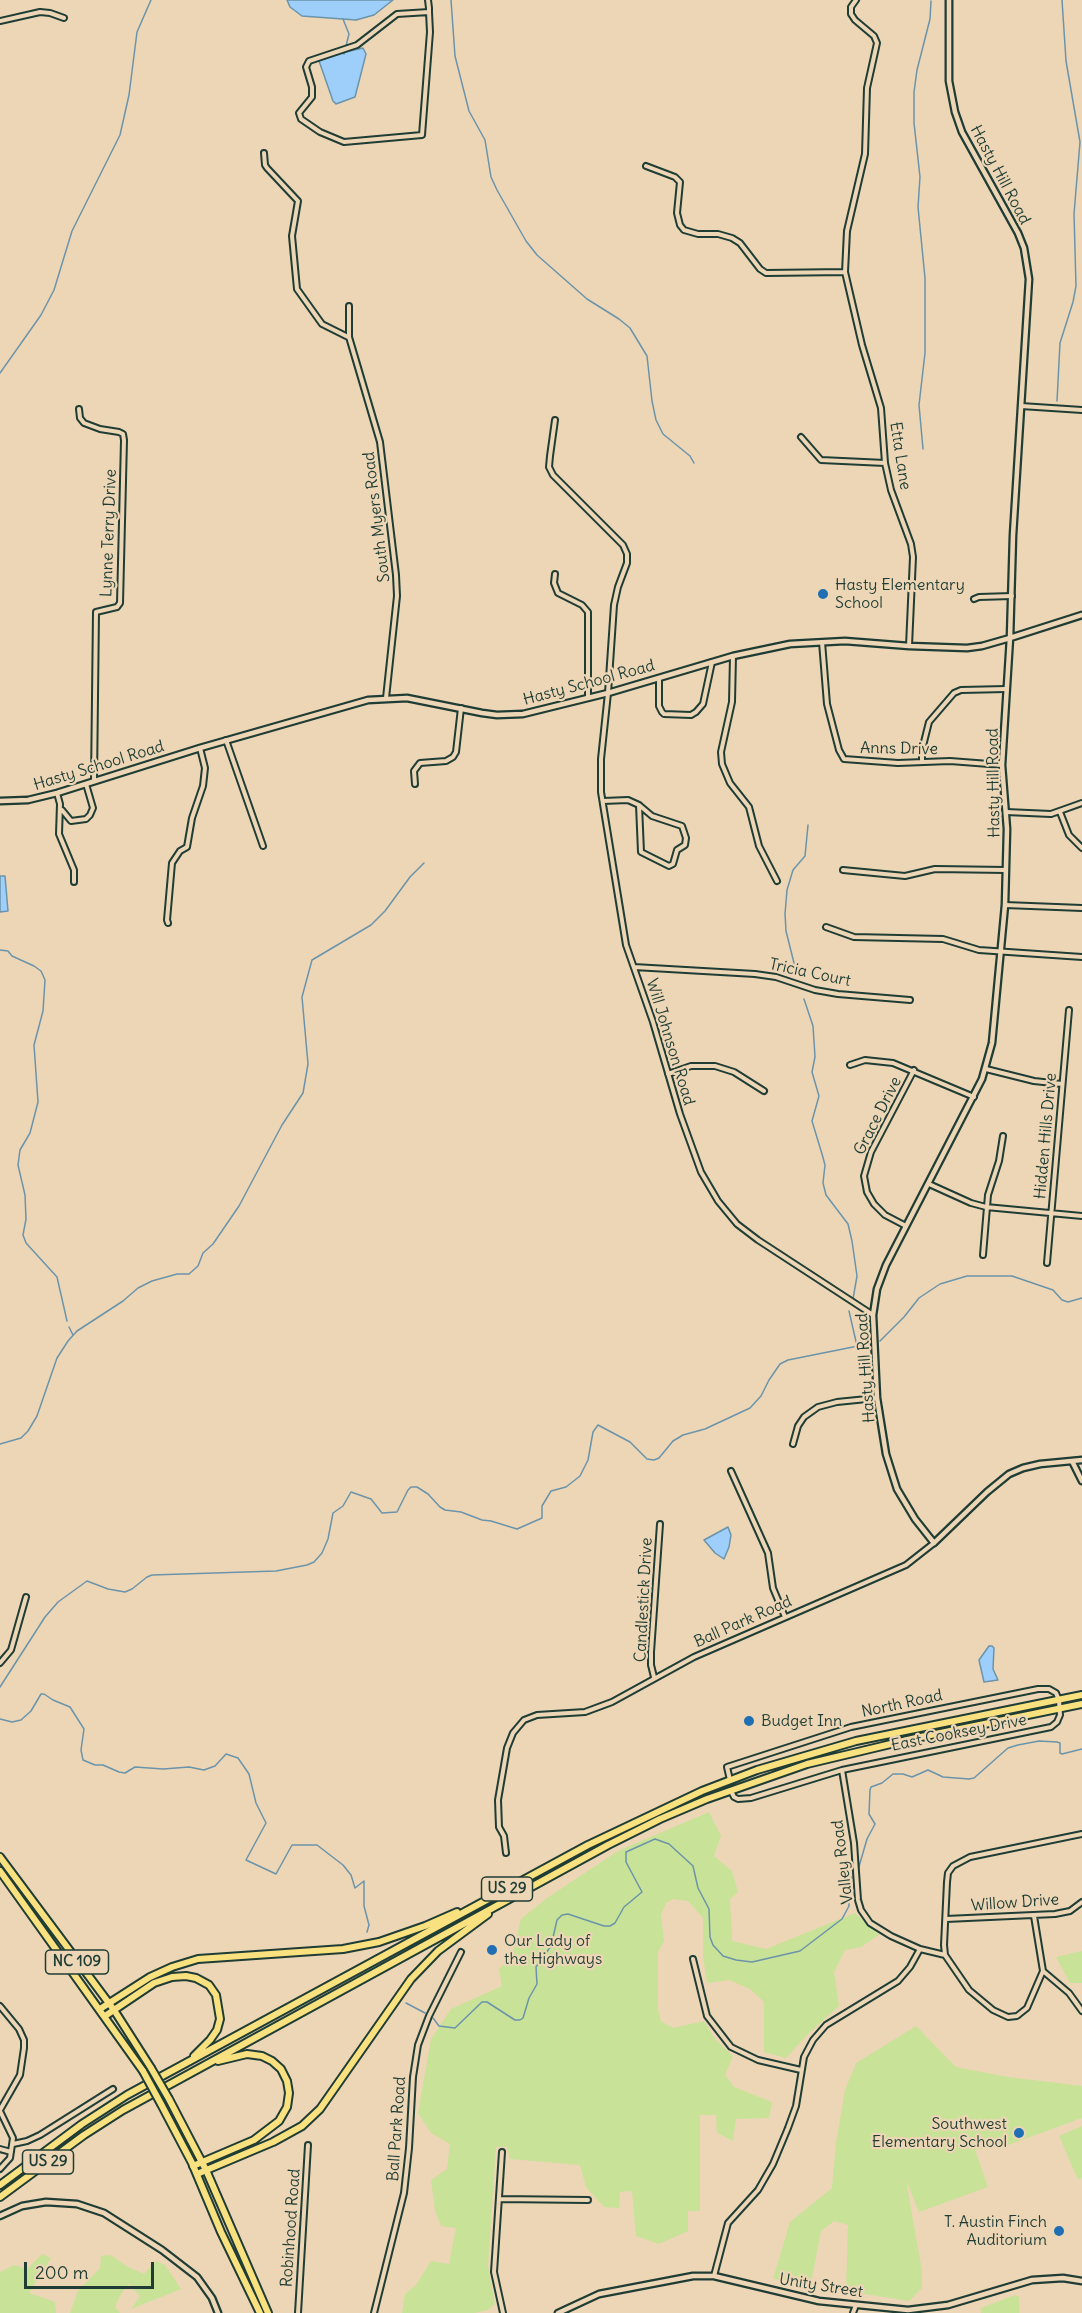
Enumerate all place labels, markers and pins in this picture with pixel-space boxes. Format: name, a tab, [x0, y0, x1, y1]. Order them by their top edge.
place label: Hasty Elementary School	[835, 575, 965, 613]
marker: Hasty Elementary School	[816, 587, 830, 601]
place label: Budget Inn	[761, 1711, 842, 1731]
marker: Budget Inn	[742, 1714, 756, 1728]
place label: Our Lady of the Highways	[504, 1931, 602, 1969]
marker: Our Lady of the Highways	[485, 1943, 499, 1957]
place label: Southwest Elementary School	[872, 2114, 1007, 2152]
marker: Southwest Elementary School	[1012, 2126, 1026, 2140]
place label: T. Austin Finch Auditorium	[944, 2212, 1047, 2250]
marker: T. Austin Finch Auditorium	[1052, 2224, 1066, 2238]

